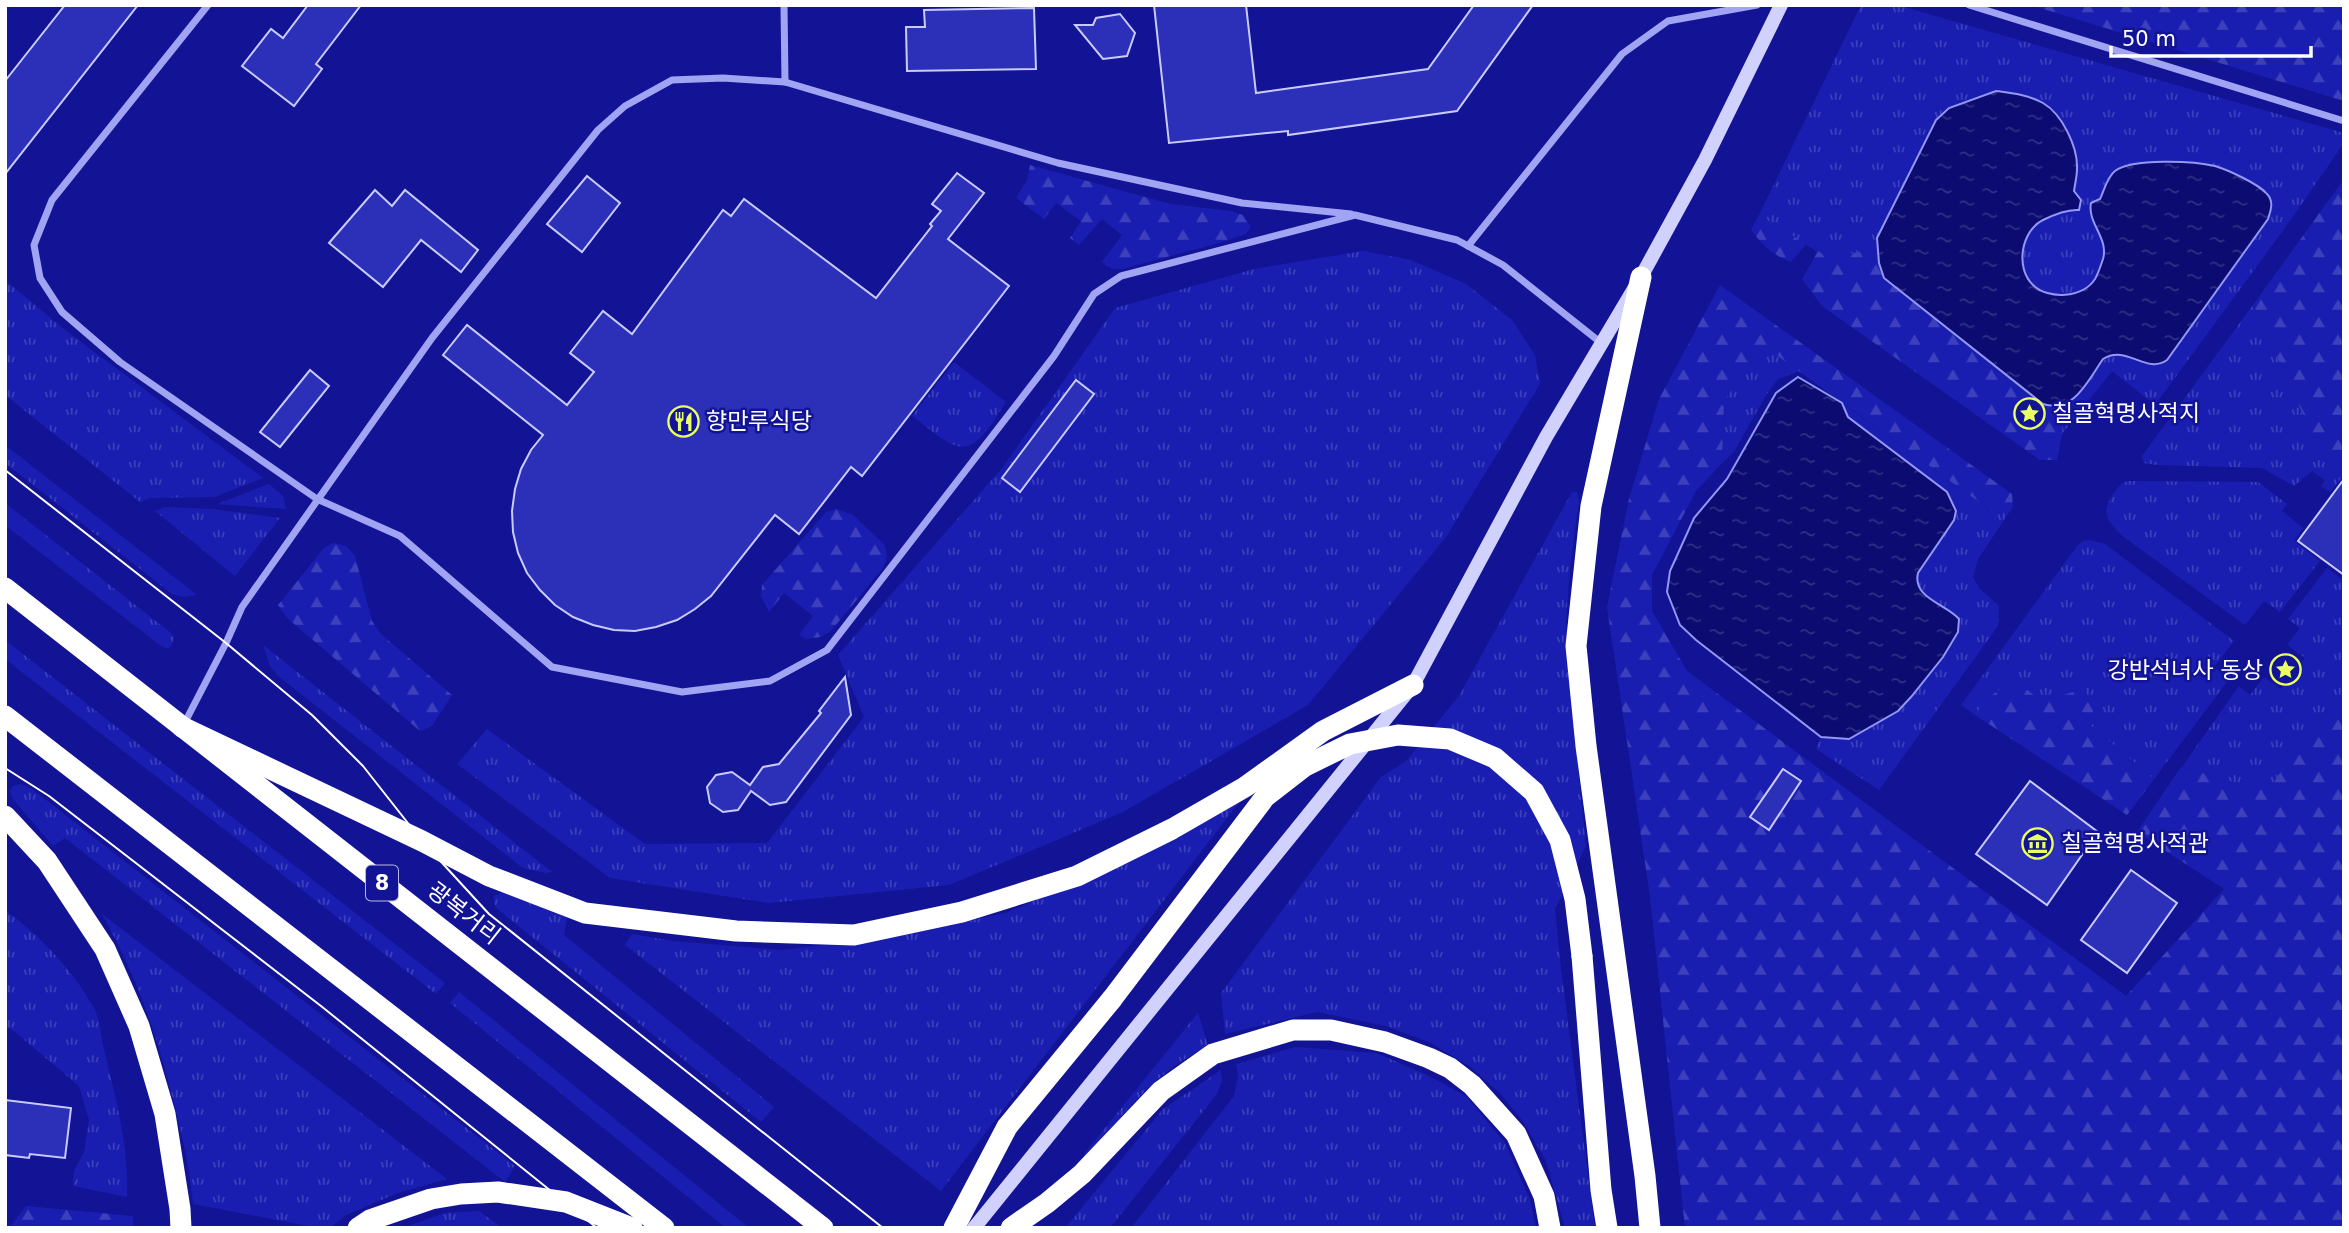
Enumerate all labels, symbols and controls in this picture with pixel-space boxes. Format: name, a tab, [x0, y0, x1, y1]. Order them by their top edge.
scale bar	[2111, 14, 2310, 58]
text: 50 m	[2122, 27, 2176, 51]
place icon: 칠골혁명사적지	[2012, 396, 2046, 430]
place label: 칠골혁명사적지	[2052, 400, 2200, 426]
restaurant icon: 향만루식당	[666, 404, 700, 438]
place label: 향만루식당	[706, 408, 812, 434]
place icon: 강반석녀사 동상	[2269, 653, 2303, 687]
place label: 강반석녀사 동상	[2108, 657, 2263, 683]
museum icon: 칠골혁명사적관	[2021, 826, 2055, 860]
place label: 칠골혁명사적관	[2061, 830, 2209, 856]
road number: 8	[366, 866, 398, 900]
street label: 광복거리	[423, 877, 505, 949]

